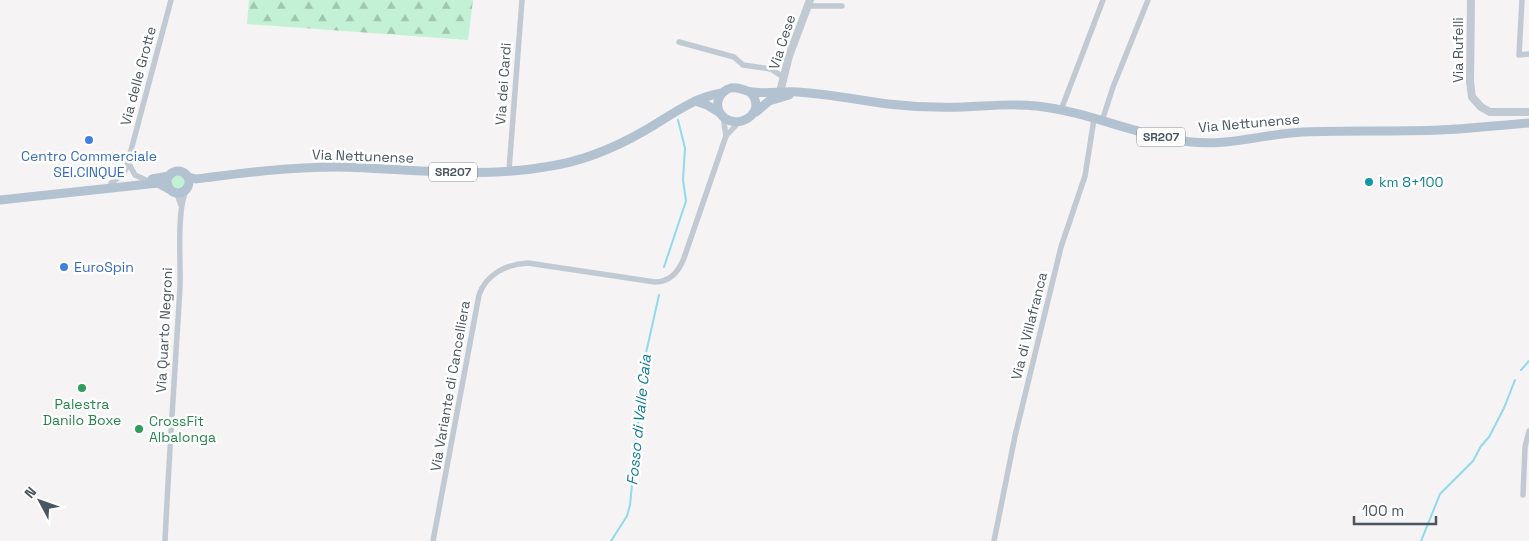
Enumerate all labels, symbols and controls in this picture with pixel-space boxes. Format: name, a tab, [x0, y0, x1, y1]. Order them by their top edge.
street label: Via Cese	[765, 12, 799, 72]
street label: Via Rufelli	[1449, 17, 1467, 83]
street label: Via delle Grotte	[116, 24, 160, 128]
street label: Via dei Cardi	[491, 42, 515, 126]
street label: Via Nettunense	[1197, 110, 1301, 136]
road number: SR207	[1137, 128, 1185, 146]
marker: Centro Commerciale SEI.CINQUE	[83, 134, 95, 146]
street label: Via Nettunense	[312, 145, 414, 167]
place label: Centro Commerciale SEI.CINQUE	[21, 147, 157, 181]
road number: SR207	[429, 162, 477, 182]
place label: km 8+100	[1379, 173, 1443, 191]
marker: km 8+100	[1363, 176, 1375, 188]
place label: EuroSpin	[74, 258, 134, 276]
marker: EuroSpin	[58, 261, 70, 273]
street label: Via Quarto Negroni	[152, 267, 176, 393]
street label: Via di Villafranca	[1007, 270, 1051, 382]
street label: Via Variante di Cancelliera	[426, 299, 474, 473]
water label: Fosso di Valle Caia	[622, 353, 655, 486]
marker: Palestra Danilo Boxe	[76, 382, 88, 394]
place label: Palestra Danilo Boxe	[43, 395, 121, 429]
place label: CrossFit Albalonga	[149, 412, 216, 446]
marker: CrossFit Albalonga	[133, 423, 145, 435]
north arrow	[15, 476, 65, 526]
text: N	[20, 483, 40, 502]
scale bar	[1354, 494, 1436, 526]
text: 100 m	[1362, 501, 1404, 520]

